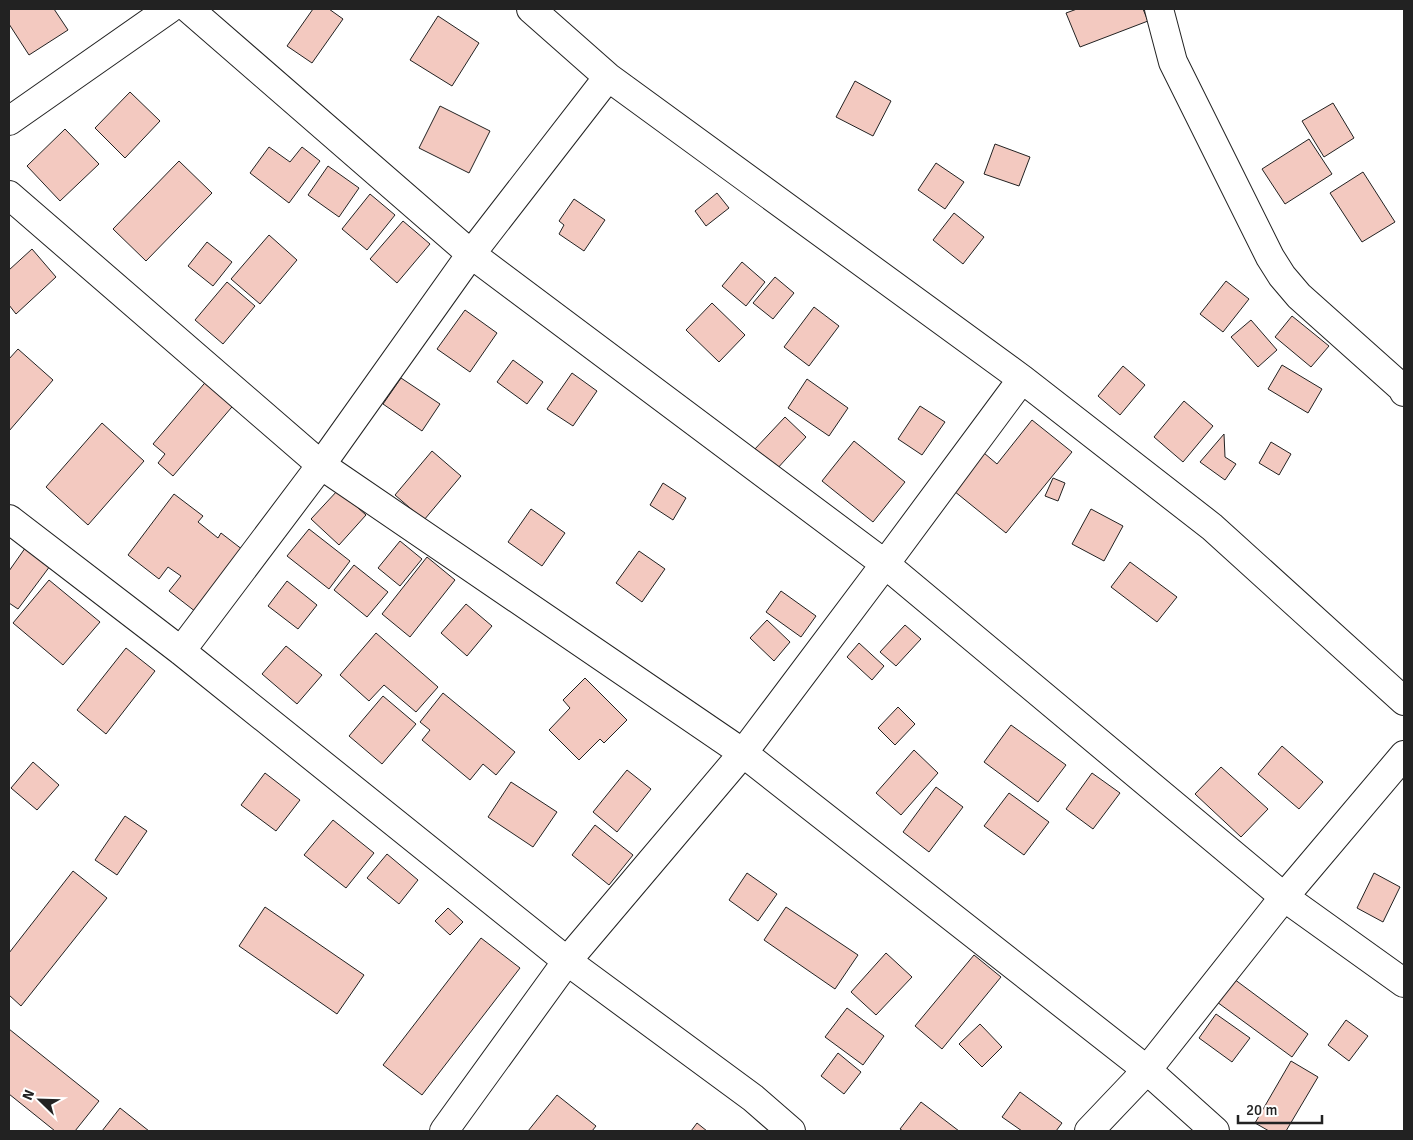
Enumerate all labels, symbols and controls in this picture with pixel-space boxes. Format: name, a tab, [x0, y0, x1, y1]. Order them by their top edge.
north arrow	[15, 1075, 65, 1125]
text: N	[19, 1087, 38, 1103]
scale bar	[1238, 1092, 1322, 1124]
text: 20 m	[1246, 1101, 1277, 1119]

